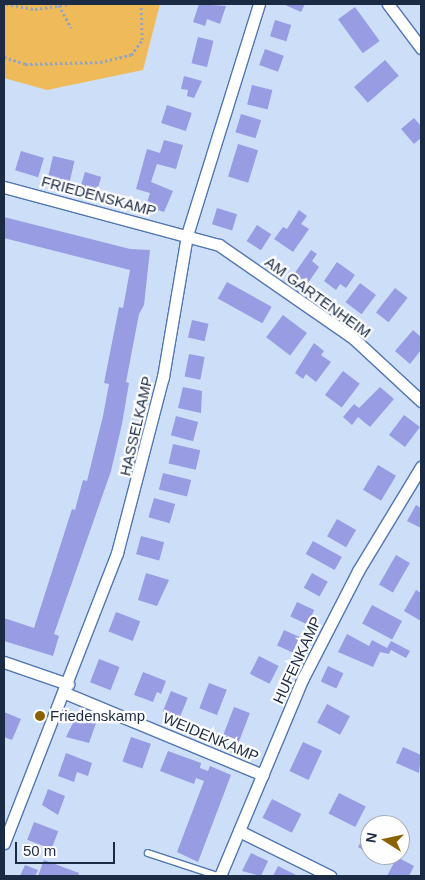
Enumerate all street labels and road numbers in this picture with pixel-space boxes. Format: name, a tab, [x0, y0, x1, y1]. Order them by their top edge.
street label: FRIEDENSKAMP	[40, 172, 158, 220]
street label: AM GARTENHEIM	[262, 253, 374, 341]
street label: HASSELKAMP	[116, 374, 156, 478]
street label: HUFENKAMP	[269, 614, 325, 706]
street label: WEIDENKAMP	[160, 709, 262, 765]

